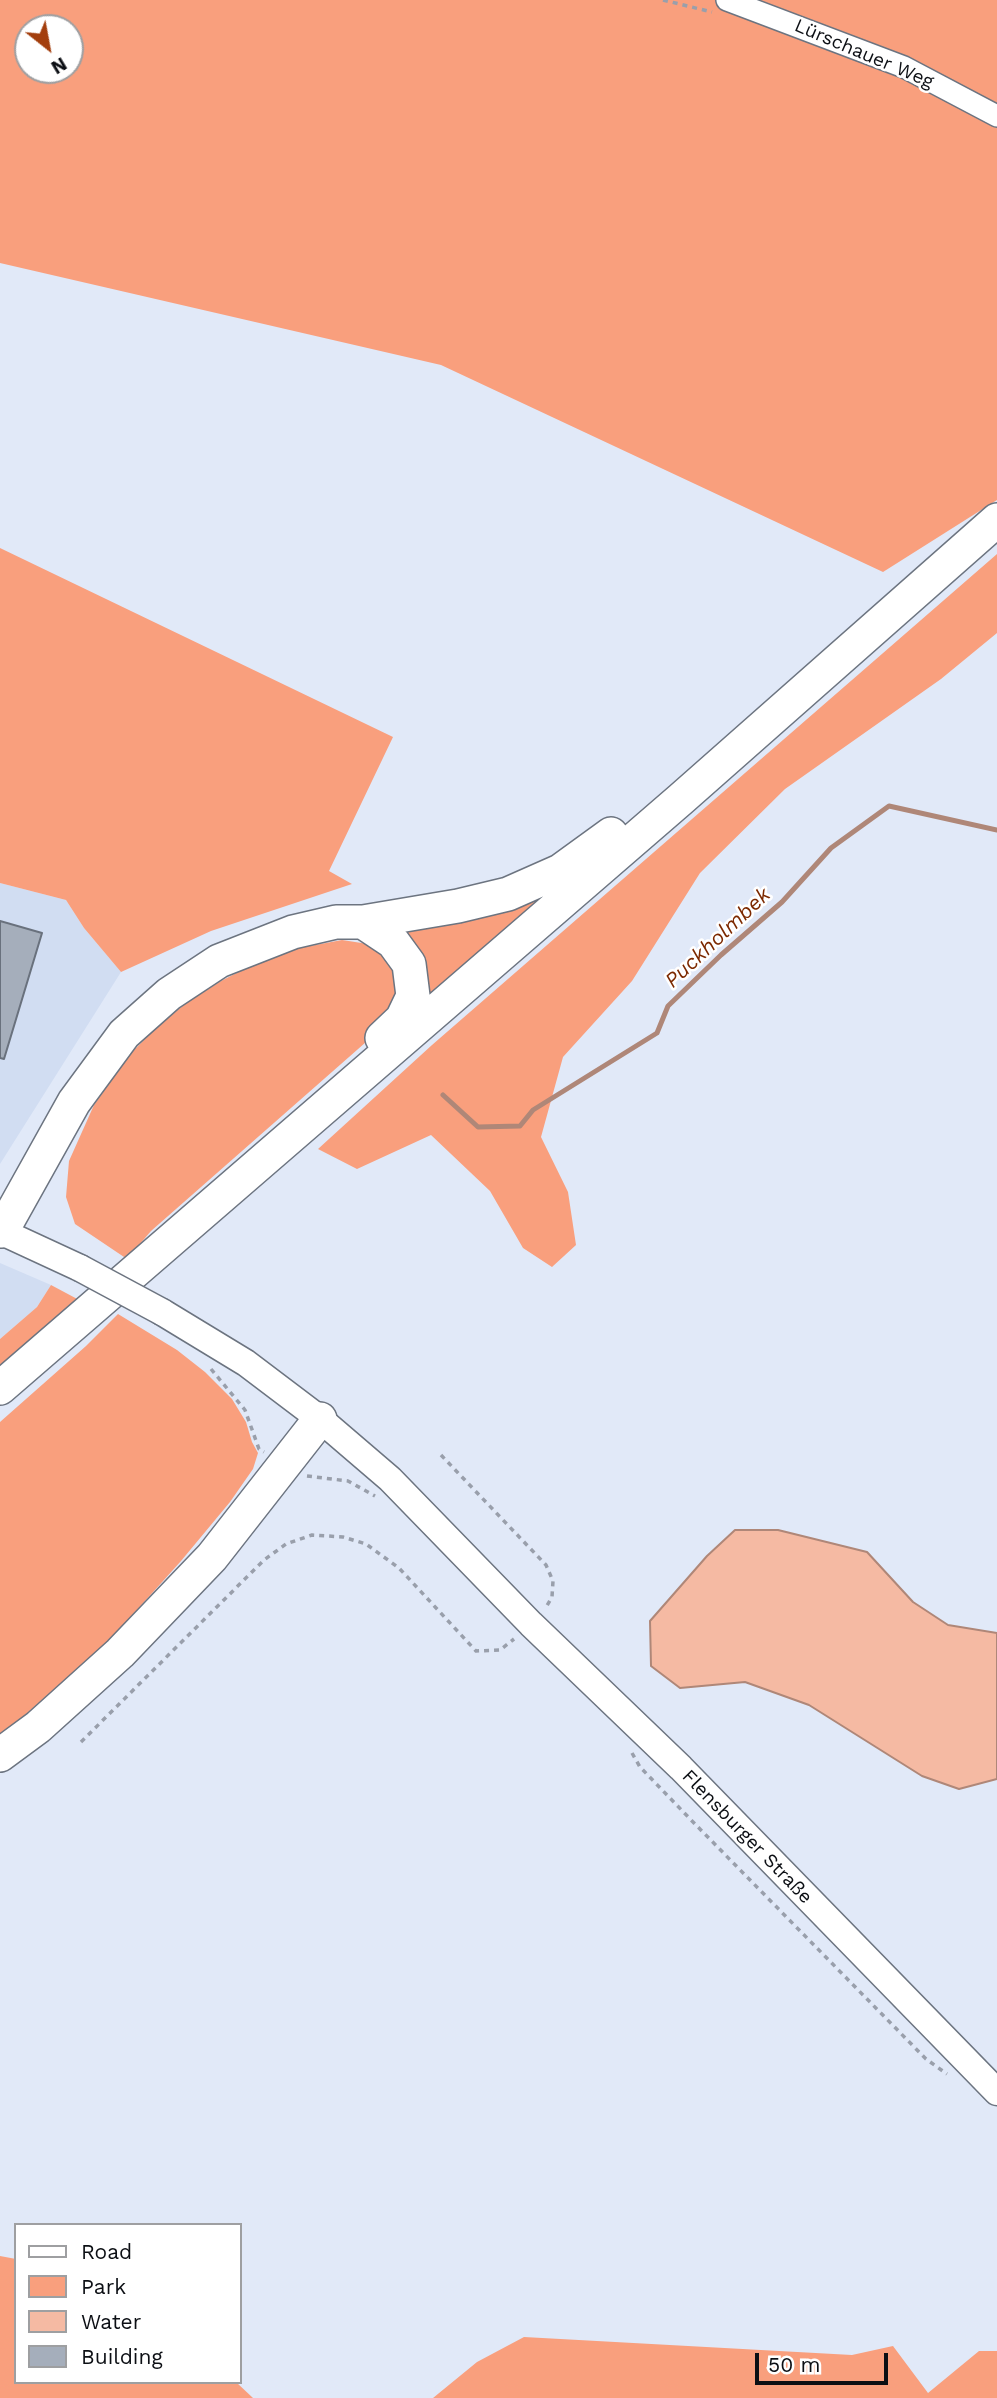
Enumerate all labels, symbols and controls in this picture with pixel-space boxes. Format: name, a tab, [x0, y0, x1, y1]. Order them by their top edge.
north arrow	[14, 14, 84, 84]
street label: Lürschauer Weg	[791, 14, 937, 94]
text: N	[47, 52, 71, 79]
water label: Puckholmbek	[660, 883, 776, 993]
street label: Flensburger Straße	[677, 1765, 817, 1909]
legend	[14, 2223, 242, 2384]
text: Road	[81, 2239, 132, 2264]
text: Park	[81, 2274, 126, 2299]
text: Water	[81, 2309, 141, 2334]
scale bar	[759, 2338, 892, 2382]
text: Building	[81, 2344, 163, 2369]
text: 50 m	[768, 2352, 820, 2377]

